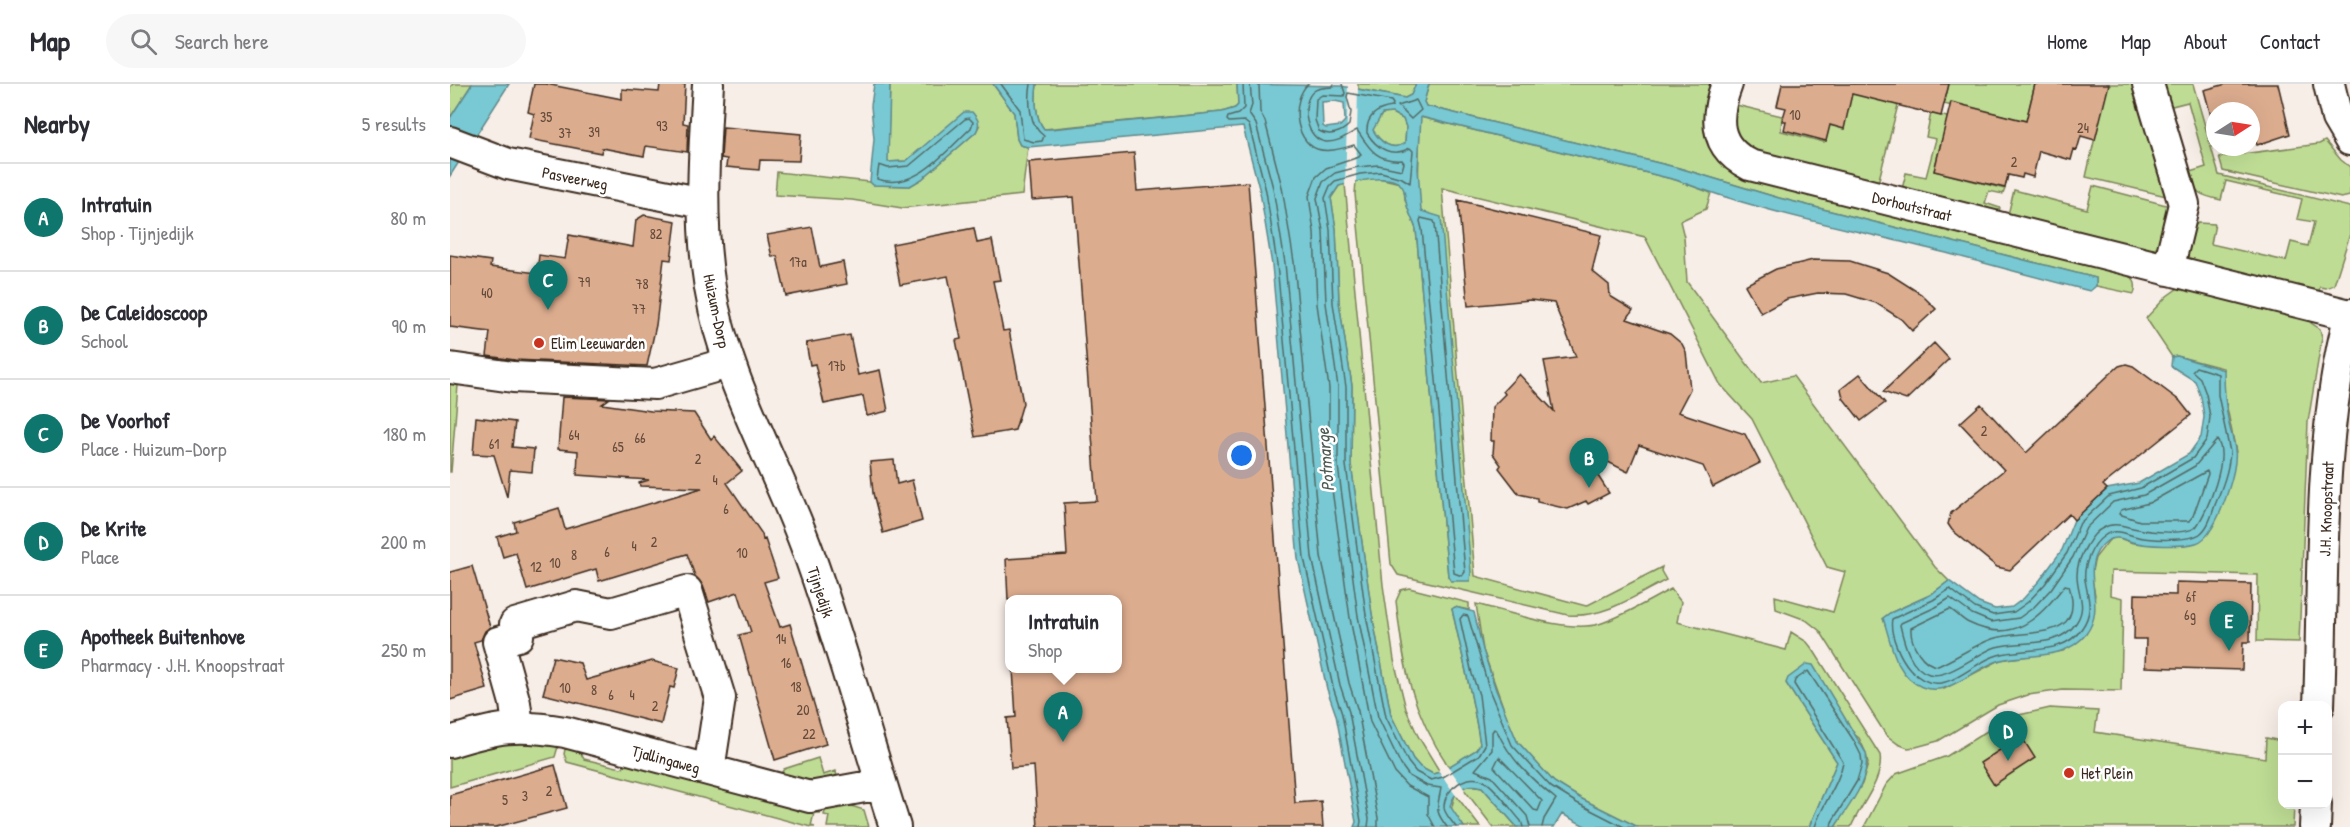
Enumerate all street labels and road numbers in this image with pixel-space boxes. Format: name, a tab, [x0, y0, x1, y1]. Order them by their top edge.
street label: Pasveerweg	[540, 161, 610, 195]
street label: Dorhoutstraat	[1870, 186, 1955, 227]
street label: Huizum-Dorp	[698, 272, 736, 350]
street label: J.H. Knoopstraat	[2313, 461, 2339, 557]
street label: Tijnjedijk	[802, 564, 840, 621]
street label: Tjallingaweg	[630, 739, 702, 779]

